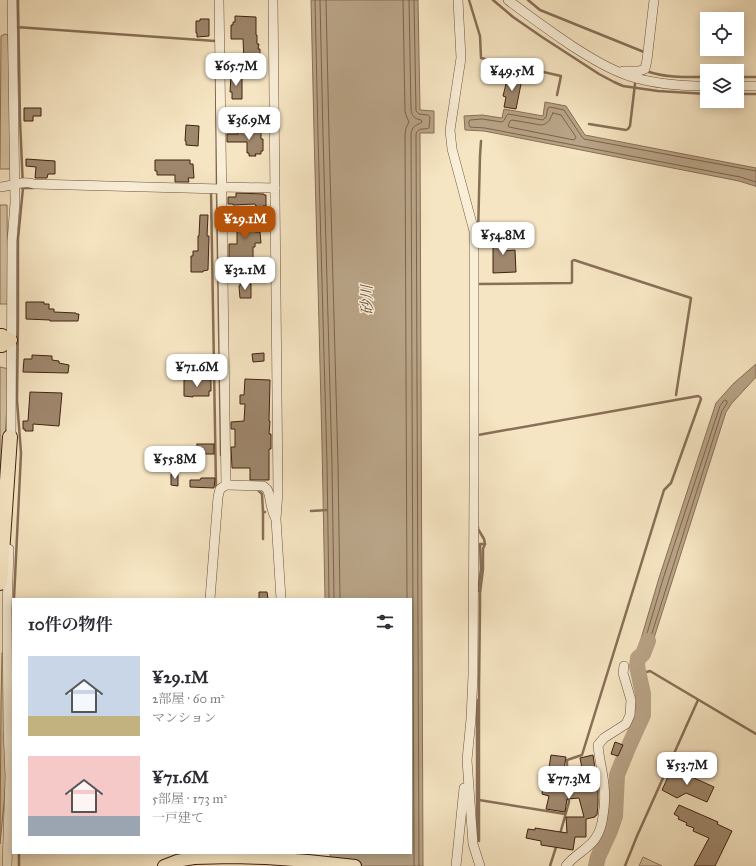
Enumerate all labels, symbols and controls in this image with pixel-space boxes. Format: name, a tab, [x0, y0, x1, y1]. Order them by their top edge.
map controls	[700, 12, 744, 108]
button: locate	[700, 12, 744, 56]
pin: ¥65.7M	[203, 53, 269, 87]
text: ¥65.7M	[214, 58, 258, 74]
pin: ¥49.5M	[479, 58, 545, 92]
text: ¥49.5M	[490, 63, 534, 79]
button: layers	[700, 64, 744, 108]
pin: ¥36.9M	[216, 107, 282, 141]
text: ¥36.9M	[227, 112, 271, 128]
pin: ¥29.1M	[212, 206, 278, 240]
text: ¥29.1M	[223, 211, 267, 227]
pin: ¥54.8M	[470, 222, 536, 256]
text: ¥54.8M	[481, 227, 525, 243]
pin: ¥32.1M	[212, 257, 278, 291]
text: ¥32.1M	[224, 262, 266, 278]
water label: 砂川	[358, 283, 376, 315]
pin: ¥71.6M	[164, 354, 230, 388]
text: ¥71.6M	[175, 359, 219, 375]
pin: ¥55.8M	[142, 446, 208, 480]
text: ¥55.8M	[153, 451, 197, 467]
icon: filters	[374, 611, 396, 633]
text: 10件の物件	[28, 614, 113, 635]
text: ¥29.1M	[152, 667, 208, 688]
icon: home	[60, 672, 108, 720]
text: 2部屋 · 60 m²	[152, 691, 225, 707]
text: マンション	[152, 710, 216, 726]
pin: ¥53.7M	[654, 752, 720, 786]
text: ¥53.7M	[666, 757, 708, 773]
pin: ¥77.3M	[536, 766, 602, 800]
text: ¥71.6M	[152, 767, 209, 788]
text: ¥77.3M	[547, 771, 591, 787]
icon: home	[60, 772, 108, 820]
text: 5部屋 · 173 m²	[152, 791, 227, 807]
text: 一戸建て	[152, 810, 204, 826]

